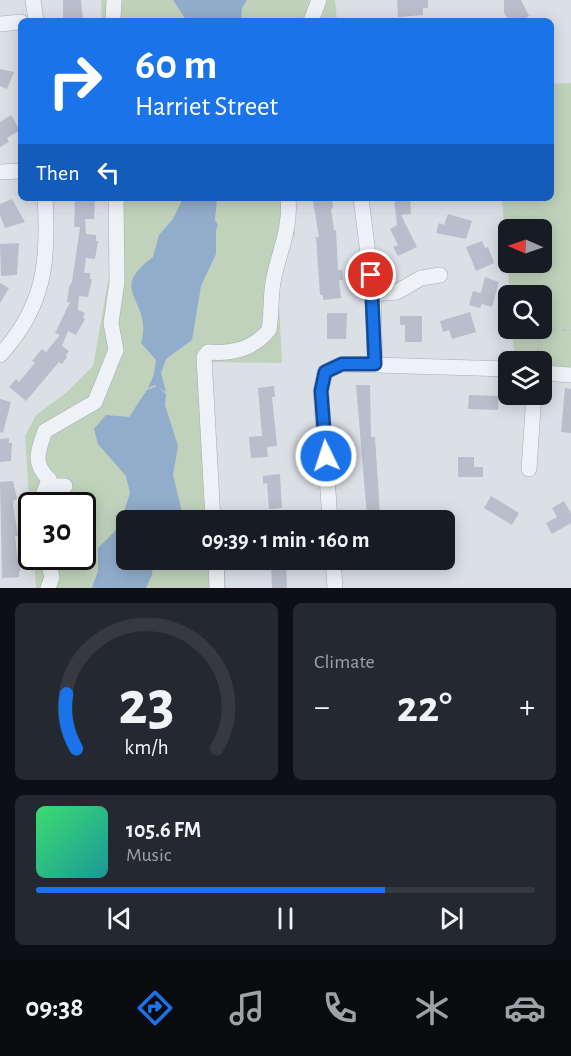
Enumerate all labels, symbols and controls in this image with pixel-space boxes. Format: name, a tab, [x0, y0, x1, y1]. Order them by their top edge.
icon: right	[36, 42, 114, 120]
text: 60 m	[135, 44, 217, 86]
text: Harriet Street	[135, 93, 278, 120]
icon: left	[92, 156, 125, 189]
text: Then	[36, 162, 80, 184]
north arrow	[498, 219, 552, 273]
map controls	[498, 219, 552, 405]
pin	[345, 249, 396, 300]
icon: arrive	[354, 258, 387, 291]
button: search	[498, 285, 552, 339]
button: layers	[498, 351, 552, 405]
position arrow	[294, 424, 358, 488]
speed limit sign: 30	[18, 492, 96, 570]
text: 09:39 · 1 min · 160 m	[201, 529, 370, 551]
text: Climate	[314, 652, 375, 672]
text: 23	[118, 673, 175, 735]
text: 22°	[397, 685, 452, 730]
text: −	[314, 691, 330, 724]
text: +	[519, 691, 535, 724]
text: km/h	[124, 737, 169, 758]
text: 105.6 FM	[126, 819, 201, 841]
text: Music	[126, 845, 172, 865]
icon: previous	[103, 902, 136, 935]
icon: pause	[269, 902, 302, 935]
icon: next	[435, 902, 468, 935]
icon: directions	[134, 987, 176, 1029]
icon: music	[226, 987, 268, 1029]
icon: phone	[319, 987, 361, 1029]
icon: climate	[411, 987, 453, 1029]
icon: car	[504, 987, 546, 1029]
text: 09:38	[25, 994, 83, 1021]

